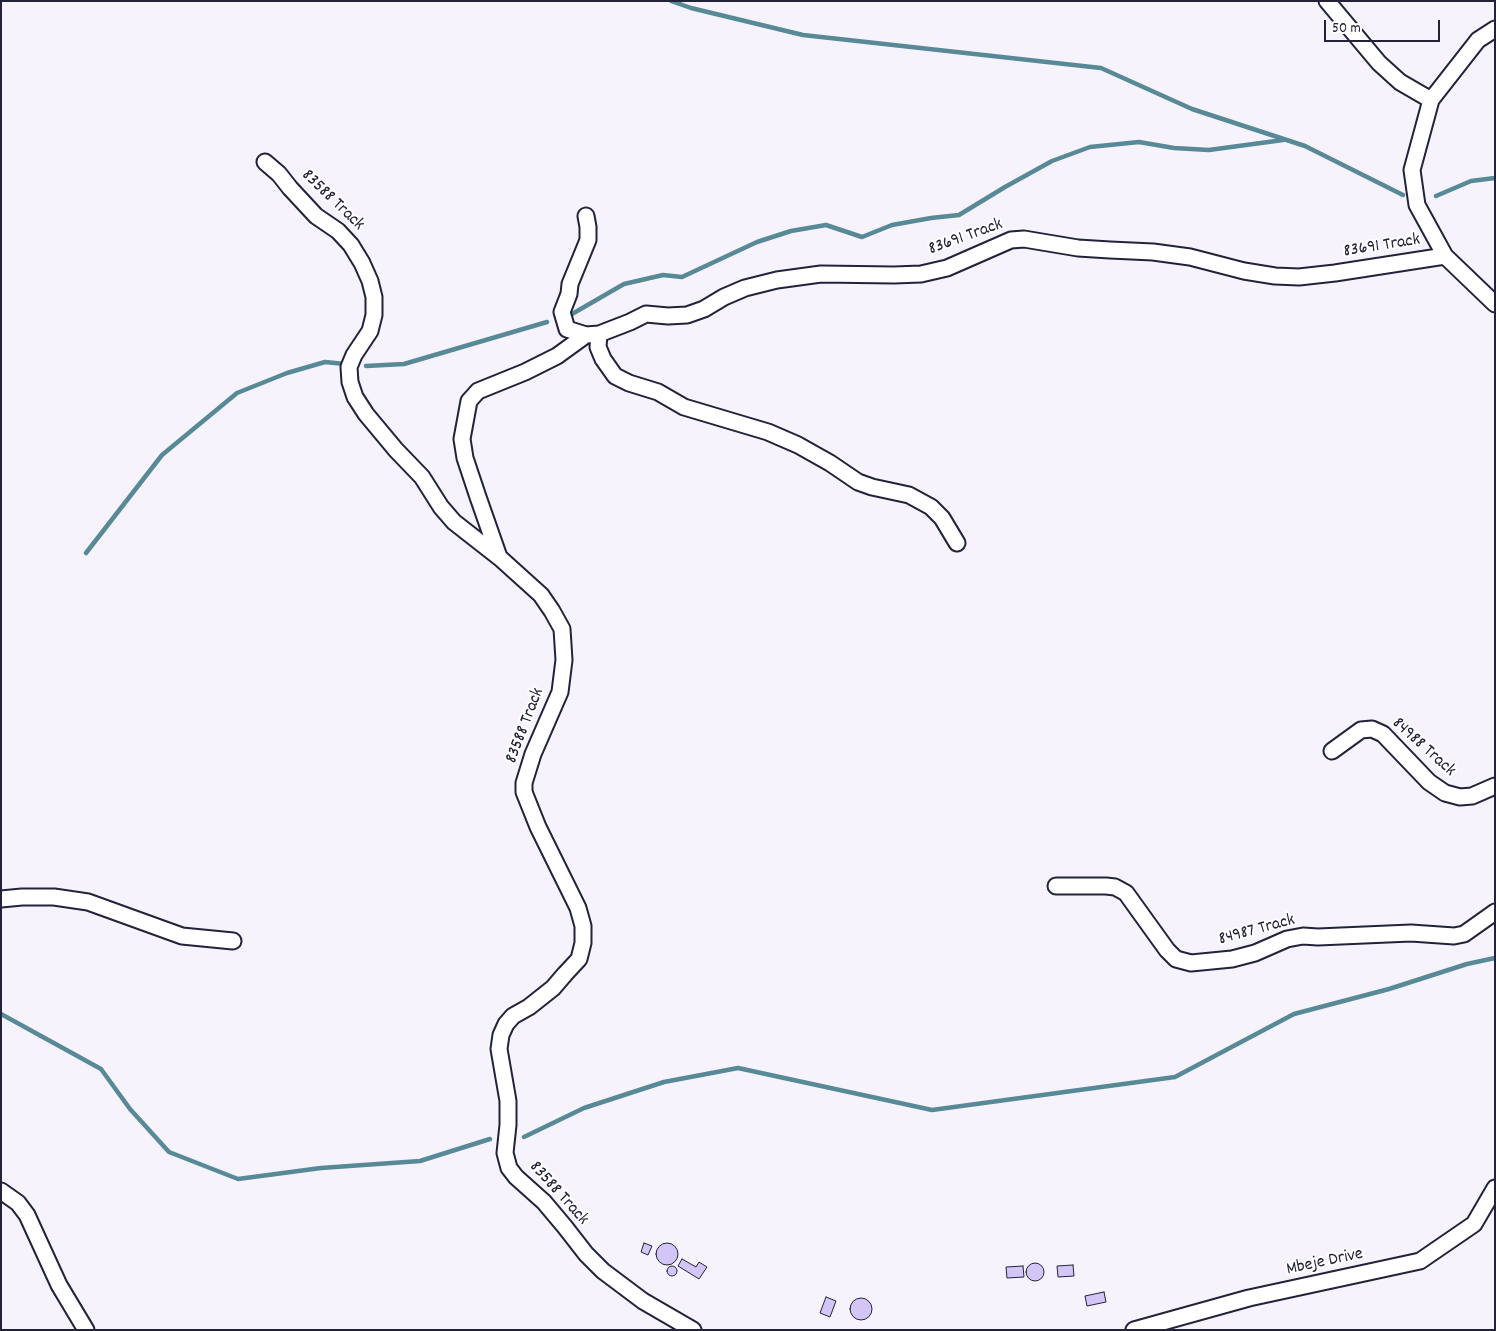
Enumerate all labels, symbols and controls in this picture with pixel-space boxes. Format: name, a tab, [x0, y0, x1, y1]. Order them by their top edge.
scale bar	[1326, 10, 1442, 42]
text: 50 m	[1332, 18, 1361, 40]
street label: 83588 Track	[296, 166, 368, 236]
street label: 83691 Track	[926, 215, 1006, 261]
street label: 83691 Track	[1342, 230, 1422, 264]
street label: 83588 Track	[502, 685, 550, 767]
street label: 84988 Track	[1387, 714, 1459, 782]
street label: 84987 Track	[1216, 910, 1298, 952]
street label: 83588 Track	[524, 1157, 592, 1231]
street label: Mbeje Drive	[1285, 1244, 1365, 1282]

